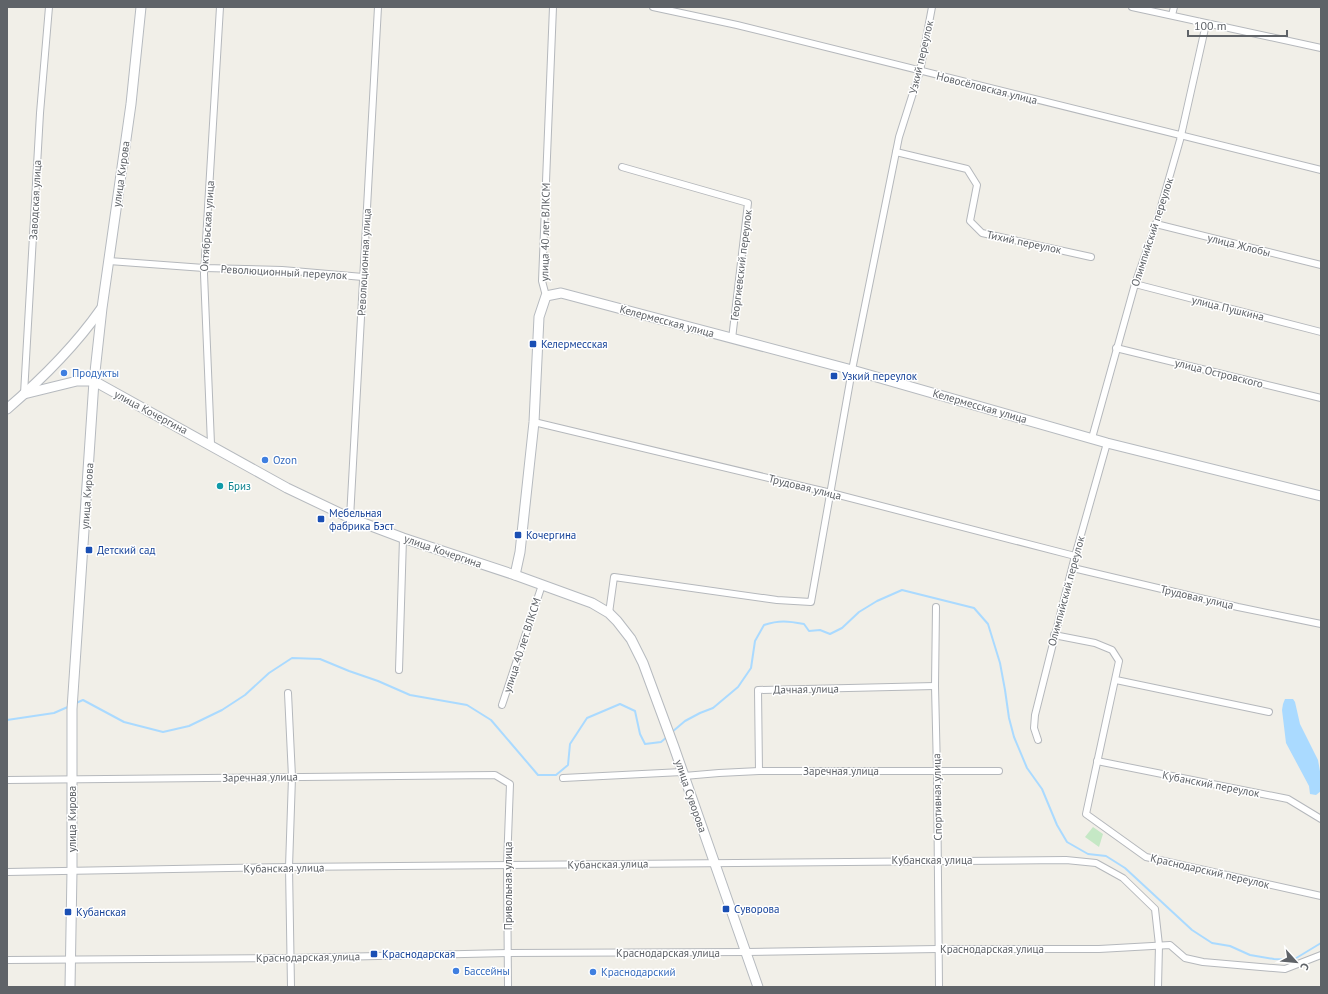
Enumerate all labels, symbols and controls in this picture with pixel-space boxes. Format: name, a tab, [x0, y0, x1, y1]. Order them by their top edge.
scale bar	[1188, 12, 1287, 38]
street label: Узкий переулок	[906, 18, 936, 95]
text: 100 m	[1194, 18, 1227, 33]
street label: Новосёловская улица	[935, 69, 1039, 107]
street label: улица Кирова	[109, 140, 133, 208]
street label: Заводская улица	[26, 159, 44, 241]
street label: Олимпийский переулок	[1128, 175, 1176, 288]
street label: Октябрьская улица	[197, 180, 217, 272]
street label: улица 40 лет ВЛКСМ	[537, 183, 553, 281]
street label: Революционная улица	[354, 208, 374, 316]
street label: Георгиевский переулок	[727, 208, 755, 321]
street label: Тихий переулок	[985, 227, 1063, 257]
street label: улица Жлобы	[1206, 230, 1272, 260]
street label: Революционный переулок	[220, 262, 348, 282]
street label: улица Пушкина	[1190, 292, 1266, 324]
street label: Келермесская улица	[618, 302, 716, 340]
place label: Келермесская	[541, 337, 608, 351]
marker: Келермесская	[528, 339, 538, 349]
street label: улица Островского	[1173, 355, 1265, 391]
place label: Продукты	[72, 366, 119, 380]
marker: Продукты	[59, 368, 69, 378]
place label: Узкий переулок	[842, 369, 918, 383]
marker: Узкий переулок	[829, 371, 839, 381]
street label: Келермесская улица	[931, 386, 1029, 426]
street label: улица Кочергина	[112, 387, 190, 437]
place label: Ozon	[273, 453, 297, 467]
marker: Ozon	[260, 455, 270, 465]
street label: улица Кирова	[78, 462, 96, 530]
street label: Трудовая улица	[767, 471, 843, 503]
place label: Бриз	[228, 479, 251, 493]
marker: Бриз	[215, 481, 225, 491]
place label: Мебельная фабрика Бэст	[329, 506, 394, 533]
marker: Мебельная фабрика Бэст	[316, 514, 326, 524]
place label: Кочергина	[526, 528, 576, 542]
marker: Кочергина	[513, 530, 523, 540]
street label: улица Кочергина	[402, 531, 484, 571]
street label: Олимпийский переулок	[1045, 534, 1088, 648]
place label: Детский сад	[97, 543, 155, 557]
marker: Детский сад	[84, 545, 94, 555]
street label: Трудовая улица	[1159, 582, 1235, 612]
street label: улица 40 лет ВЛКСМ	[500, 596, 544, 694]
street label: Дачная улица	[773, 681, 839, 697]
street label: Спортивная улица	[929, 753, 945, 841]
street label: улица Суворова	[672, 758, 710, 834]
street label: Заречная улица	[803, 764, 879, 778]
street label: Кубанский переулок	[1161, 768, 1262, 800]
street label: Заречная улица	[222, 769, 298, 785]
street label: улица Кирова	[65, 786, 79, 852]
street label: Привольная улица	[501, 842, 515, 930]
street label: Краснодарский переулок	[1149, 850, 1272, 892]
street label: Кубанская улица	[892, 853, 972, 867]
street label: Кубанская улица	[567, 856, 649, 872]
street label: Кубанская улица	[243, 860, 325, 876]
place label: Суворова	[734, 902, 780, 916]
marker: Суворова	[721, 904, 731, 914]
place label: Кубанская	[76, 905, 126, 919]
marker: Кубанская	[63, 907, 73, 917]
street label: Краснодарская улица	[940, 942, 1044, 956]
north arrow	[1276, 942, 1316, 982]
street label: Краснодарская улица	[616, 946, 720, 960]
place label: Краснодарская	[382, 947, 455, 961]
street label: Краснодарская улица	[256, 949, 360, 965]
marker: Краснодарская	[369, 949, 379, 959]
text: С	[1297, 961, 1313, 972]
place label: Бассейны	[464, 964, 510, 978]
place label: Краснодарский	[601, 965, 675, 979]
marker: Бассейны	[451, 966, 461, 976]
marker: Краснодарский	[588, 967, 598, 977]

